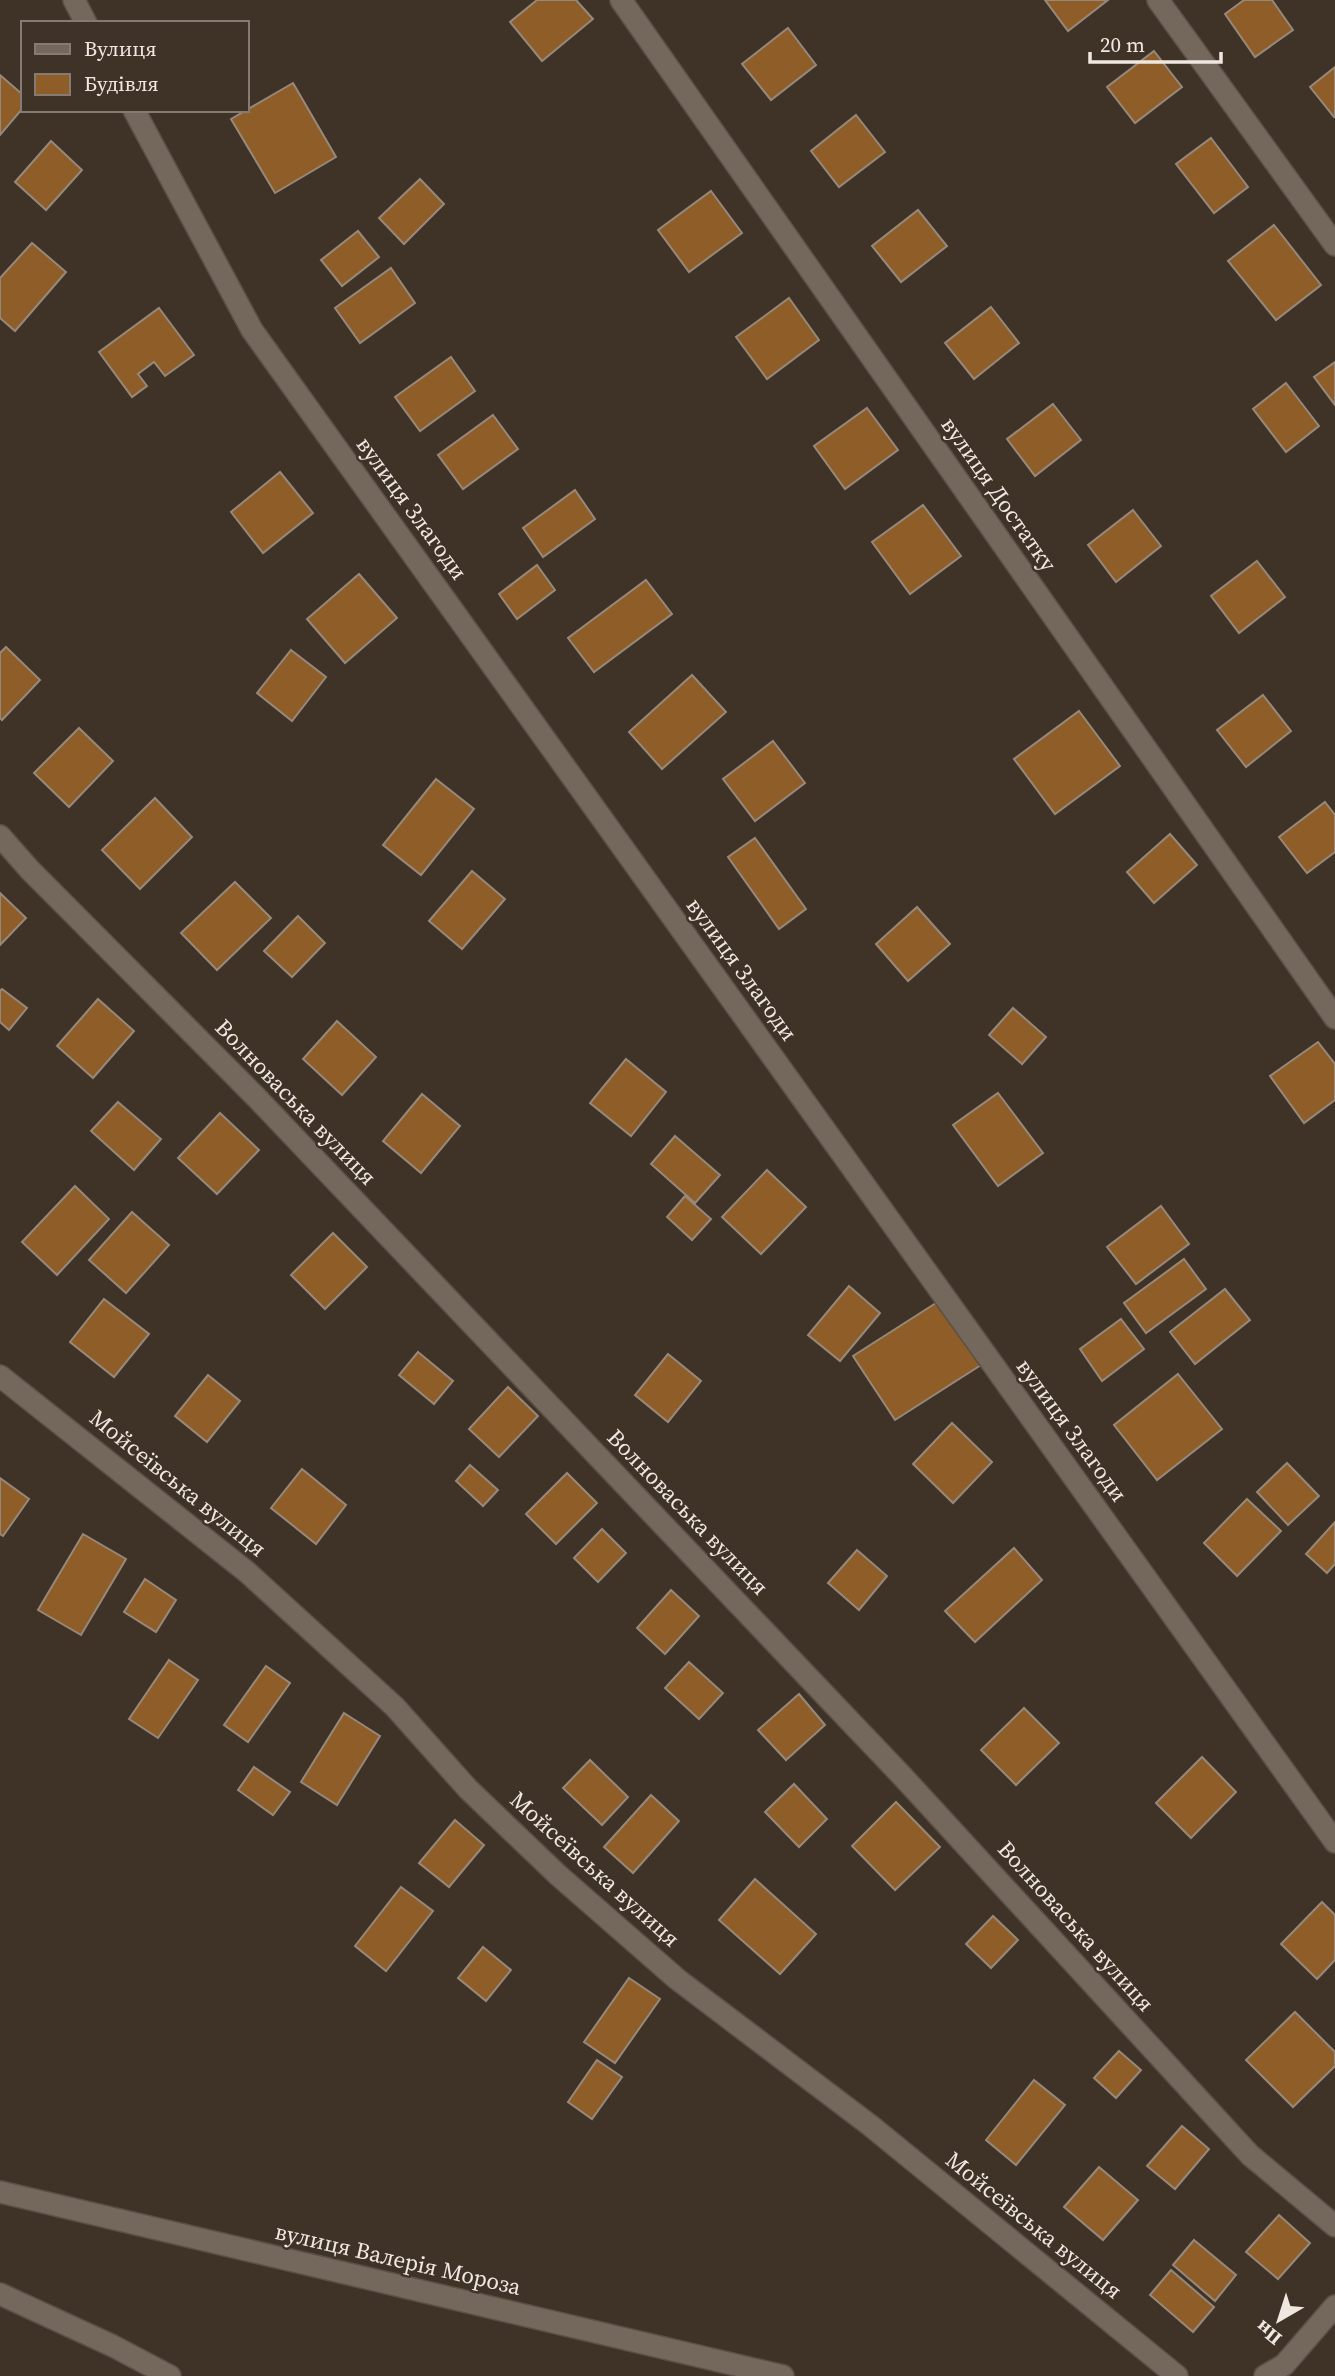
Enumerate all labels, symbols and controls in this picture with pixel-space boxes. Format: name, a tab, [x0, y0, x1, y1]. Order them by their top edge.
legend	[21, 21, 248, 112]
scale bar	[1090, 21, 1221, 65]
text: 20 m	[1100, 30, 1145, 59]
text: Вулиця	[84, 34, 157, 63]
text: Будівля	[84, 69, 159, 98]
street label: вулиця Достатку	[934, 410, 1064, 578]
street label: вулиця Злагоди	[349, 430, 475, 586]
street label: вулиця Злагоди	[679, 891, 805, 1047]
street label: Волноваська вулиця	[208, 1012, 384, 1192]
street label: вулиця Злагоди	[1009, 1352, 1135, 1508]
street label: Мойсеївська вулиця	[83, 1402, 273, 1564]
street label: Волноваська вулиця	[600, 1422, 776, 1602]
street label: Мойсеївська вулиця	[503, 1784, 687, 1954]
street label: Волноваська вулиця	[991, 1834, 1161, 2018]
street label: Мойсеївська вулиця	[939, 2144, 1129, 2306]
street label: вулиця Валерія Мороза	[272, 2215, 524, 2303]
north arrow	[1244, 2285, 1314, 2355]
text: Пн	[1250, 2315, 1287, 2352]

